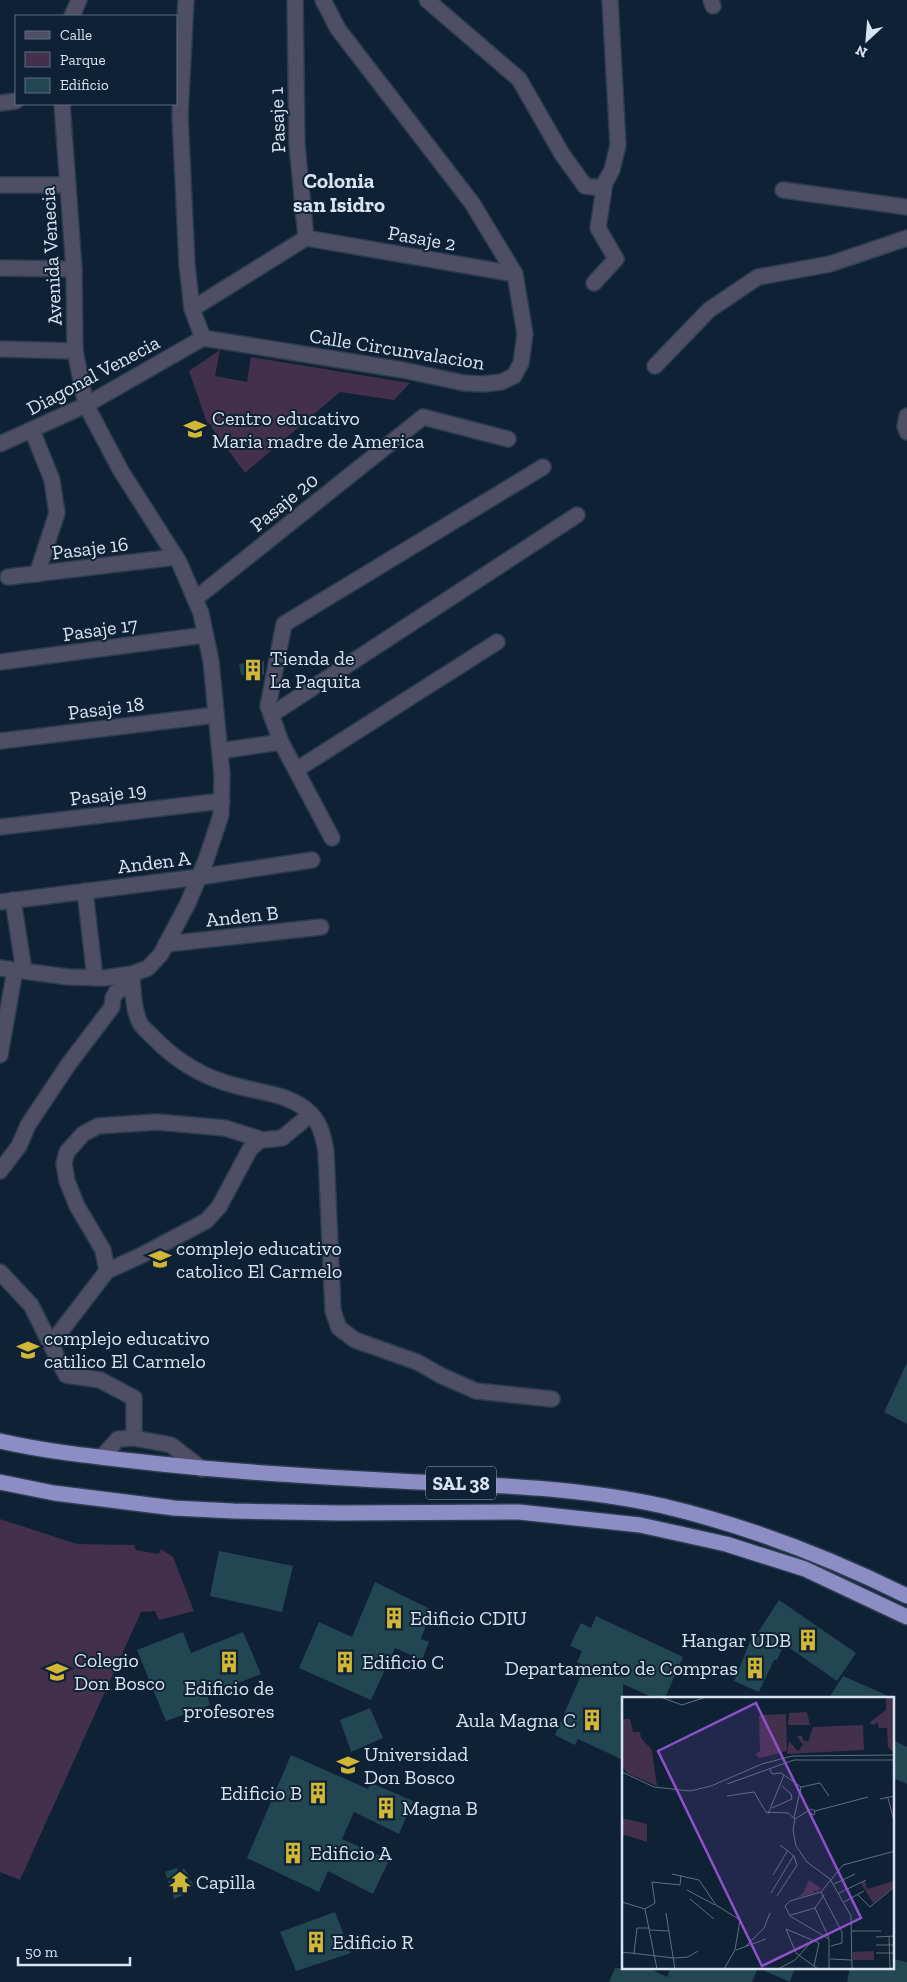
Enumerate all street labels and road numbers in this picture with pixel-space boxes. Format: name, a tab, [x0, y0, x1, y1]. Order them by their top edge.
street label: Pasaje 1	[264, 86, 290, 153]
street label: Avenida Venecia	[35, 186, 67, 326]
street label: Pasaje 2	[386, 220, 458, 256]
street label: Calle Circunvalacion	[308, 323, 487, 375]
street label: Diagonal Venecia	[22, 330, 164, 420]
street label: Pasaje 20	[245, 467, 323, 537]
street label: Pasaje 16	[50, 531, 130, 565]
street label: Pasaje 17	[61, 612, 139, 646]
street label: Pasaje 18	[66, 691, 146, 725]
street label: Pasaje 19	[68, 777, 148, 811]
street label: Anden A	[116, 846, 193, 878]
street label: Anden B	[204, 900, 280, 932]
road number: SAL 38	[426, 1466, 496, 1500]

